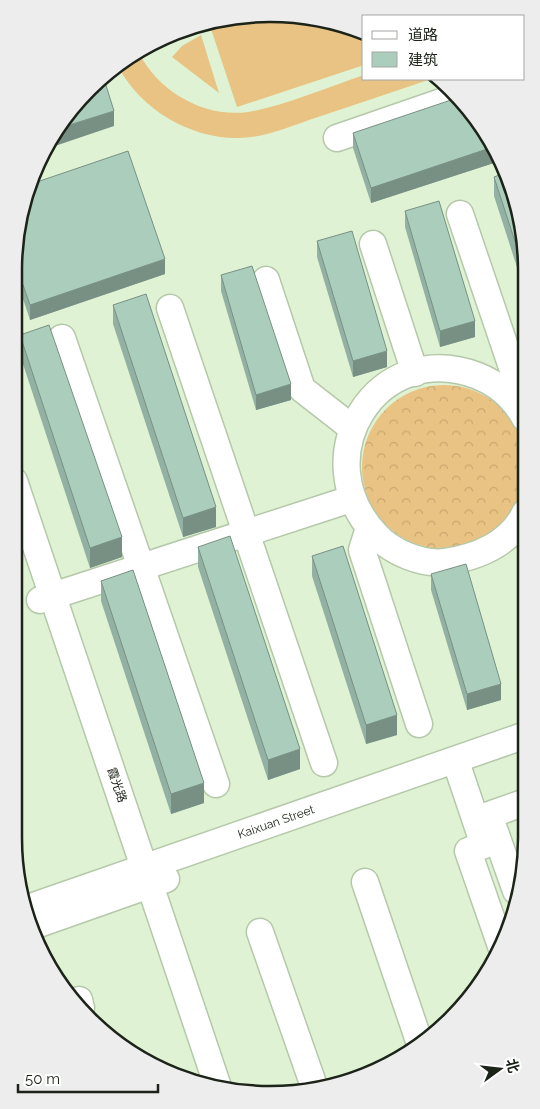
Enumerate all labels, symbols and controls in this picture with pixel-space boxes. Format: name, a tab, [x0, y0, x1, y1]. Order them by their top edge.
legend	[362, 15, 525, 80]
text: 道路	[408, 26, 438, 44]
text: 建筑	[408, 51, 438, 69]
street label: 霞光路	[105, 766, 129, 804]
street label: Kaixuan Street	[236, 802, 316, 842]
north arrow	[475, 1044, 525, 1094]
text: 北	[503, 1057, 522, 1074]
scale bar	[18, 1062, 158, 1094]
text: 50 m	[25, 1070, 60, 1088]

